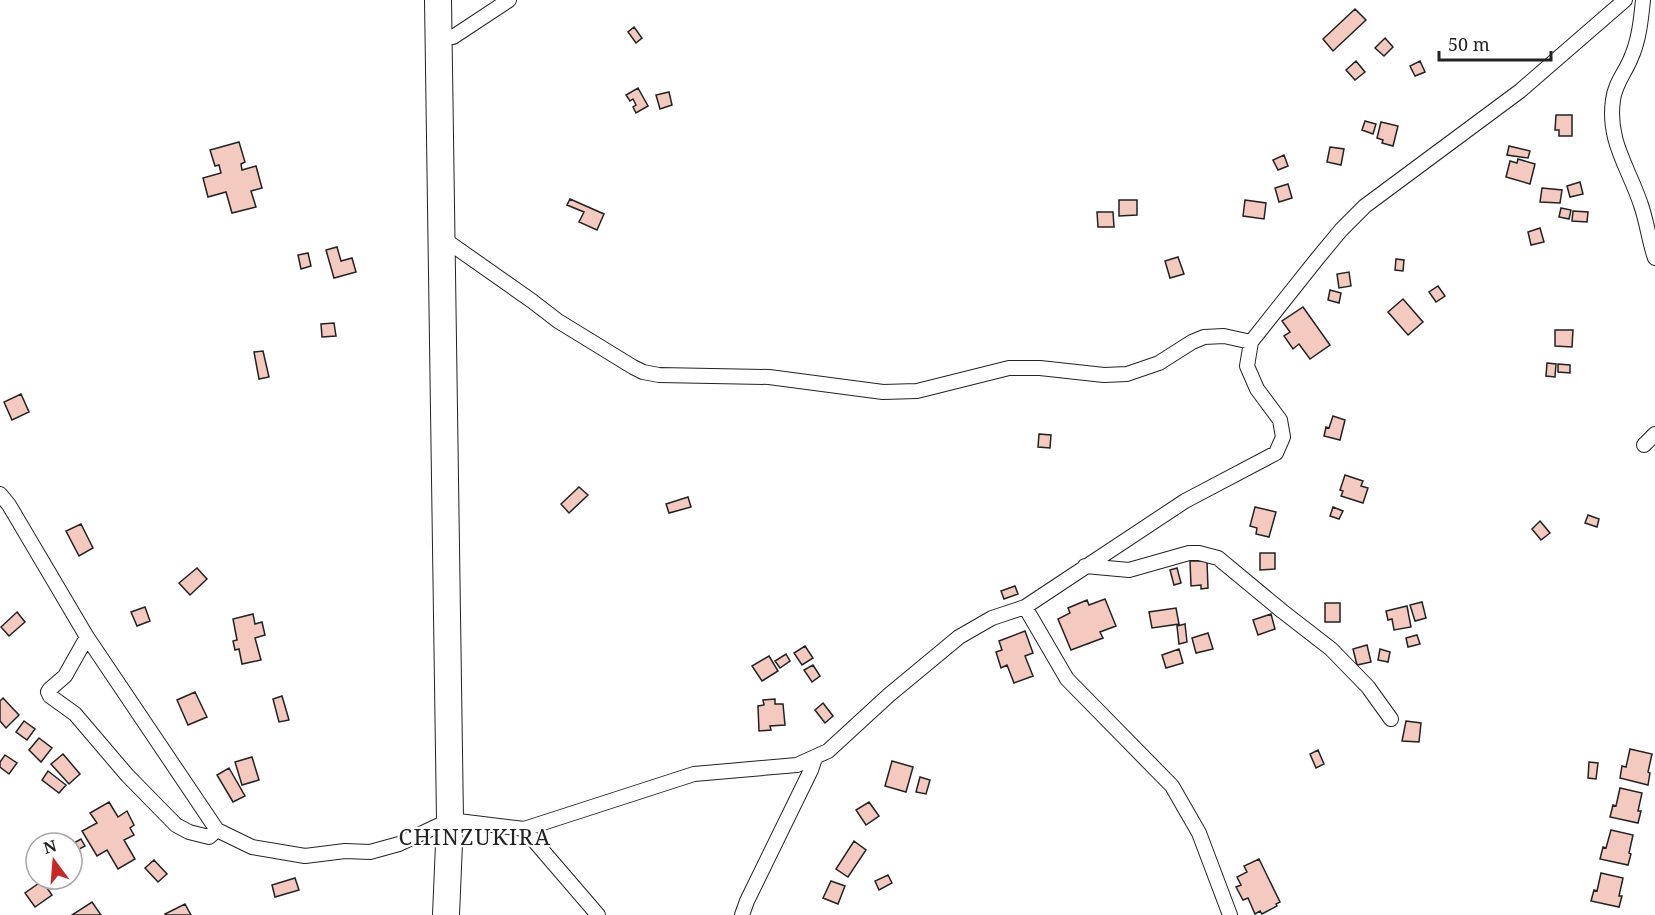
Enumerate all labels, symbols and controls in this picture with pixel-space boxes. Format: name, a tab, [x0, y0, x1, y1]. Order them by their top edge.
scale bar	[1439, 24, 1552, 62]
text: 50 m	[1448, 32, 1490, 56]
district label: CHINZUKIRA	[398, 821, 552, 851]
north arrow	[24, 831, 84, 891]
text: N	[41, 834, 59, 859]

